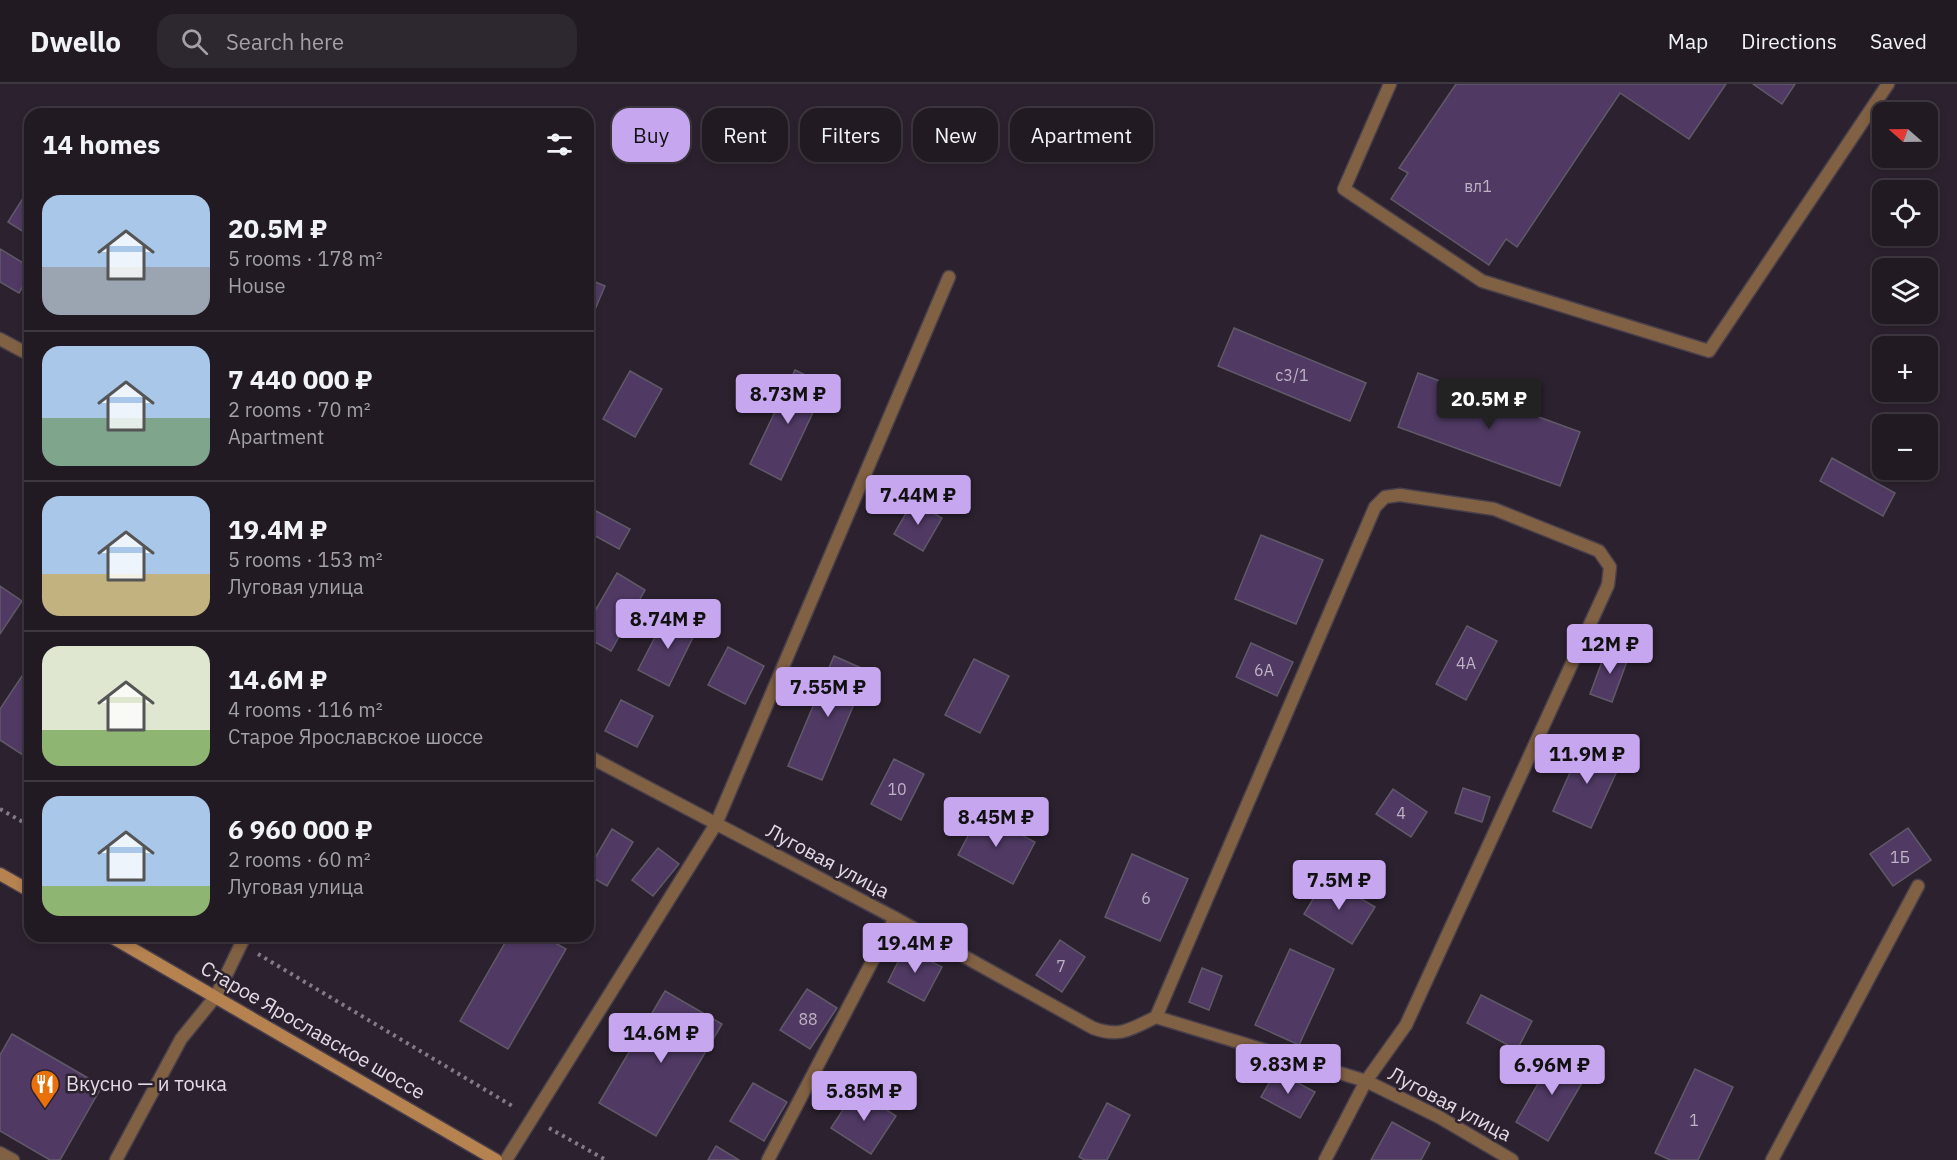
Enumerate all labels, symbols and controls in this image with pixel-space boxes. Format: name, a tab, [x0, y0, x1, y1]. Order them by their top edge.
search box	[157, 14, 577, 68]
text: Dwello	[30, 23, 121, 60]
icon: search	[178, 25, 211, 58]
text: Search here	[226, 27, 344, 56]
text: Map	[1668, 27, 1708, 55]
text: Directions	[1741, 27, 1837, 55]
text: Saved	[1870, 27, 1927, 55]
north arrow	[1872, 102, 1938, 168]
map controls	[1872, 102, 1938, 480]
chip: Buy	[612, 108, 690, 162]
chip: Rent	[702, 108, 788, 162]
chip: Filters	[800, 108, 901, 162]
chip: New	[913, 108, 998, 162]
chip: Apartment	[1010, 108, 1153, 162]
text: 14 homes	[42, 127, 160, 161]
icon: filters	[543, 128, 576, 161]
house number: вл1	[1464, 176, 1492, 196]
button: locate	[1872, 180, 1938, 246]
text: 20.5M ₽	[228, 211, 327, 245]
icon: home	[90, 219, 162, 291]
text: 5 rooms · 178 m²	[228, 245, 383, 272]
button: layers	[1872, 258, 1938, 324]
text: House	[228, 272, 285, 299]
button: +	[1872, 336, 1938, 402]
text: 7 440 000 ₽	[228, 362, 373, 396]
house number: с3/1	[1275, 365, 1309, 385]
icon: home	[90, 370, 162, 442]
pin: 8.73M ₽	[733, 374, 843, 425]
pin: 20.5M ₽	[1434, 379, 1544, 430]
text: 8.73M ₽	[750, 380, 826, 407]
text: 20.5M ₽	[1451, 385, 1527, 412]
text: 2 rooms · 70 m²	[228, 396, 371, 423]
button: −	[1872, 414, 1938, 480]
text: Apartment	[228, 423, 324, 450]
pin: 7.44M ₽	[863, 475, 973, 526]
text: 7.44M ₽	[880, 481, 956, 508]
text: 19.4M ₽	[228, 512, 327, 546]
icon: home	[90, 520, 162, 592]
text: 5 rooms · 153 m²	[228, 546, 383, 573]
text: Луговая улица	[228, 573, 364, 600]
pin: 8.74M ₽	[613, 599, 723, 650]
text: 8.74M ₽	[630, 605, 706, 632]
pin: 12M ₽	[1568, 624, 1652, 675]
text: 12M ₽	[1581, 630, 1639, 657]
house number: 4А	[1456, 653, 1476, 673]
house number: 6А	[1254, 660, 1274, 680]
text: 14.6M ₽	[228, 662, 327, 696]
pin: 7.55M ₽	[773, 667, 883, 718]
icon: home	[90, 670, 162, 742]
text: 7.55M ₽	[790, 673, 866, 700]
text: 4 rooms · 116 m²	[228, 696, 383, 723]
text: Старое Ярославское шоссе	[228, 723, 483, 750]
pin: 11.9M ₽	[1532, 734, 1642, 785]
text: 11.9M ₽	[1549, 740, 1625, 767]
house number: 10	[887, 779, 907, 799]
pin: 8.45M ₽	[941, 797, 1051, 848]
text: 8.45M ₽	[958, 803, 1034, 830]
house number: 4	[1396, 803, 1406, 823]
text: 6 960 000 ₽	[228, 812, 373, 846]
street label: Луговая улица	[762, 817, 895, 904]
icon: home	[90, 820, 162, 892]
text: 2 rooms · 60 m²	[228, 846, 371, 873]
house number: 1Б	[1890, 847, 1910, 867]
pin: 7.5M ₽	[1290, 860, 1388, 911]
text: 7.5M ₽	[1307, 866, 1371, 893]
text: Луговая улица	[228, 873, 364, 900]
house number: 6	[1141, 888, 1151, 908]
pin: 19.4M ₽	[860, 923, 970, 974]
text: 19.4M ₽	[877, 929, 953, 956]
street label: Старое Ярославское шоссе	[196, 954, 431, 1105]
house number: 7	[1056, 956, 1066, 976]
house number: 88	[798, 1009, 818, 1029]
pin: 14.6M ₽	[606, 1013, 716, 1064]
text: 14.6M ₽	[623, 1019, 699, 1046]
pin: 9.83M ₽	[1233, 1044, 1343, 1095]
pin: 6.96M ₽	[1497, 1045, 1607, 1096]
text: 9.83M ₽	[1250, 1050, 1326, 1077]
text: 6.96M ₽	[1514, 1051, 1590, 1078]
street label: Луговая улица	[1384, 1060, 1517, 1147]
restaurant icon: Вкусно — и точка	[29, 1068, 61, 1110]
place label: Вкусно — и точка	[66, 1070, 227, 1097]
pin: 5.85M ₽	[809, 1071, 919, 1122]
text: 5.85M ₽	[826, 1077, 902, 1104]
house number: 1	[1689, 1110, 1699, 1130]

